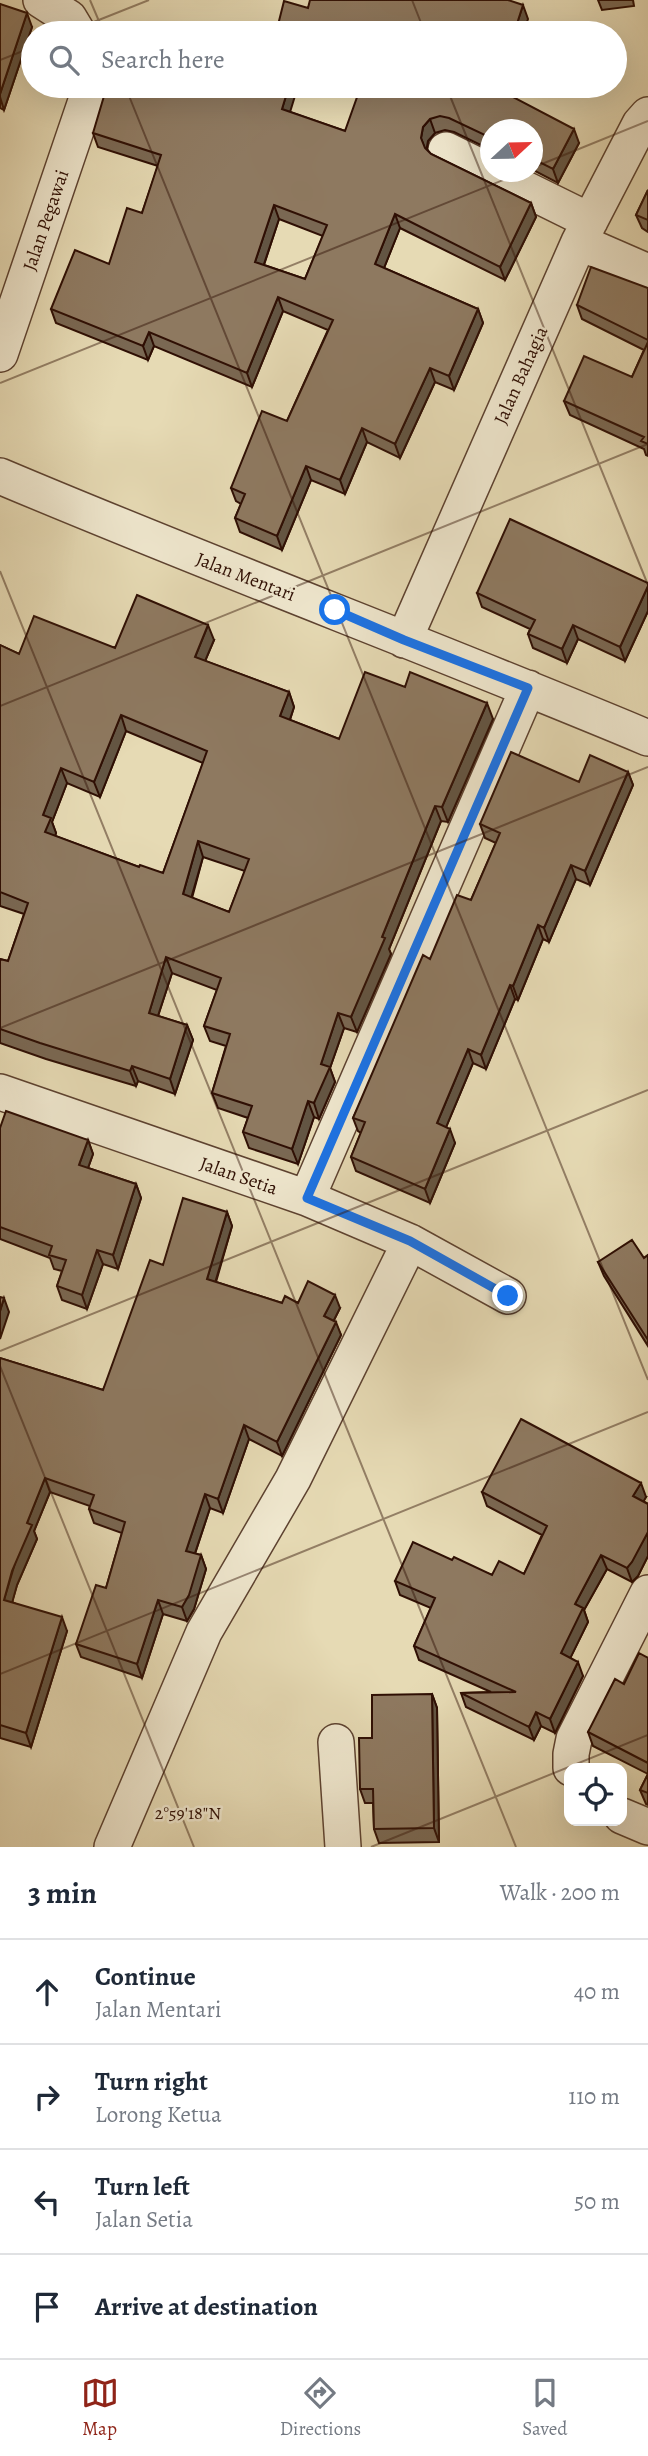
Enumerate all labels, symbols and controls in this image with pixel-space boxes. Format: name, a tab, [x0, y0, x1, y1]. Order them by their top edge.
search box	[21, 21, 627, 98]
icon: search	[45, 41, 83, 79]
text: Search here	[101, 42, 225, 77]
north arrow	[480, 119, 543, 182]
street label: Jalan Pegawai	[17, 166, 75, 274]
street label: Jalan Bahagia	[488, 322, 554, 429]
street label: Jalan Mentari	[192, 546, 299, 608]
route start	[319, 594, 350, 625]
street label: Jalan Setia	[196, 1150, 281, 1201]
route end	[492, 1280, 523, 1311]
map controls	[564, 1763, 627, 1826]
button: locate	[564, 1763, 627, 1826]
text: 2°59'18"N	[155, 1801, 221, 1825]
text: 3 min	[28, 1873, 97, 1913]
text: Walk · 200 m	[500, 1877, 620, 1908]
text: Continue	[95, 1959, 196, 1994]
icon: ahead	[28, 1973, 66, 2011]
text: 40 m	[574, 1976, 620, 2007]
text: Jalan Mentari	[95, 1994, 222, 2025]
text: Turn right	[95, 2064, 208, 2099]
icon: right	[28, 2078, 66, 2116]
text: 110 m	[568, 2081, 620, 2112]
text: Lorong Ketua	[95, 2099, 222, 2130]
text: Turn left	[95, 2169, 190, 2204]
icon: left	[28, 2183, 66, 2221]
text: 50 m	[574, 2186, 620, 2217]
text: Jalan Setia	[95, 2204, 193, 2235]
icon: arrive	[28, 2288, 66, 2326]
text: Arrive at destination	[95, 2289, 318, 2324]
tab: Map	[81, 2374, 119, 2442]
tab: Directions	[280, 2374, 361, 2442]
tab: Saved	[522, 2374, 567, 2442]

